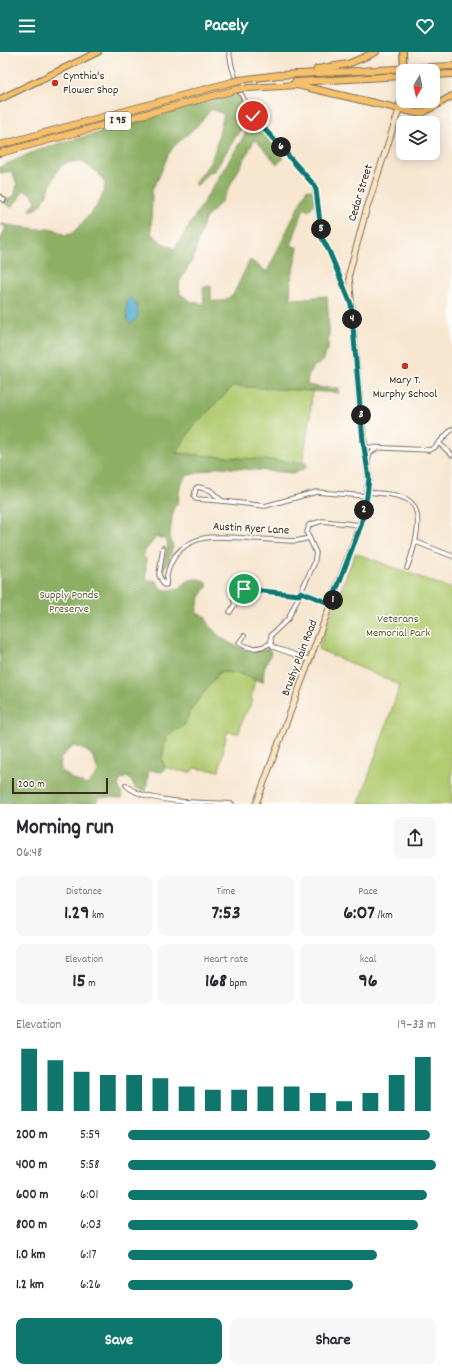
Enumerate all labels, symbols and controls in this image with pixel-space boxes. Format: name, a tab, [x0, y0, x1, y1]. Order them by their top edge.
text: Pacely	[204, 14, 248, 39]
icon: menu	[16, 15, 38, 37]
icon: heart	[414, 15, 436, 37]
north arrow	[396, 64, 440, 108]
map controls	[396, 64, 440, 160]
place label: Cynthia's Flower Shop	[63, 68, 118, 99]
marker: Cynthia's Flower Shop	[50, 78, 60, 88]
pin	[236, 99, 270, 133]
icon: check	[242, 105, 264, 127]
road number: I 95	[105, 112, 131, 130]
button: layers	[396, 116, 440, 160]
pin: 6	[271, 137, 291, 157]
text: 6	[278, 139, 284, 155]
street label: Cedar Street	[344, 162, 378, 224]
pin: 5	[311, 219, 331, 239]
text: 5	[318, 221, 324, 237]
pin: 4	[342, 309, 362, 329]
text: 4	[350, 311, 354, 327]
marker: Mary T. Murphy School	[400, 361, 410, 371]
place label: Mary T. Murphy School	[373, 372, 437, 403]
pin: 3	[351, 405, 371, 425]
text: 3	[359, 407, 363, 423]
pin: 2	[354, 500, 374, 520]
text: 2	[362, 502, 366, 518]
street label: Austin Ryer Lane	[212, 519, 290, 539]
pin	[227, 572, 261, 606]
icon: arrive	[233, 578, 255, 600]
park label: Supply Ponds Preserve	[39, 587, 99, 618]
pin: 1	[323, 590, 343, 610]
text: 1	[332, 592, 334, 608]
park label: Veterans Memorial Park	[366, 611, 430, 642]
street label: Brushy Plain Road	[278, 617, 322, 699]
scale bar	[12, 776, 108, 795]
text: 200 m	[18, 777, 45, 793]
text: Morning run	[16, 813, 114, 844]
button: share	[394, 817, 436, 859]
text: 06:48	[16, 844, 42, 863]
text: Distance	[66, 884, 102, 900]
text: Time	[217, 884, 235, 900]
text: Pace	[358, 884, 378, 900]
text: 1.29	[64, 900, 90, 928]
text: 7:53	[211, 900, 241, 928]
text: 6:07	[343, 900, 375, 928]
text: km	[90, 908, 104, 924]
text: /km	[375, 908, 393, 924]
text: Elevation	[65, 952, 103, 968]
text: Heart rate	[204, 952, 248, 968]
text: kcal	[360, 952, 376, 968]
text: 15	[72, 968, 86, 996]
text: 168	[205, 968, 227, 996]
text: 96	[359, 968, 377, 996]
text: m	[86, 976, 96, 992]
text: bpm	[227, 976, 247, 992]
text: Elevation	[16, 1016, 61, 1035]
text: 19–33 m	[397, 1016, 436, 1035]
text: 200 m	[16, 1126, 48, 1145]
text: 5:59	[80, 1126, 100, 1145]
text: 400 m	[16, 1156, 47, 1175]
text: 5:58	[80, 1156, 99, 1175]
text: 600 m	[16, 1186, 48, 1205]
text: 6:01	[80, 1186, 98, 1205]
text: 800 m	[16, 1216, 47, 1235]
text: 6:03	[80, 1216, 101, 1235]
text: 1.0 km	[16, 1246, 45, 1265]
text: 6:17	[80, 1246, 96, 1265]
text: 1.2 km	[16, 1276, 44, 1295]
text: 6:26	[80, 1276, 101, 1295]
button: Save	[16, 1318, 222, 1364]
button: Share	[230, 1318, 436, 1364]

